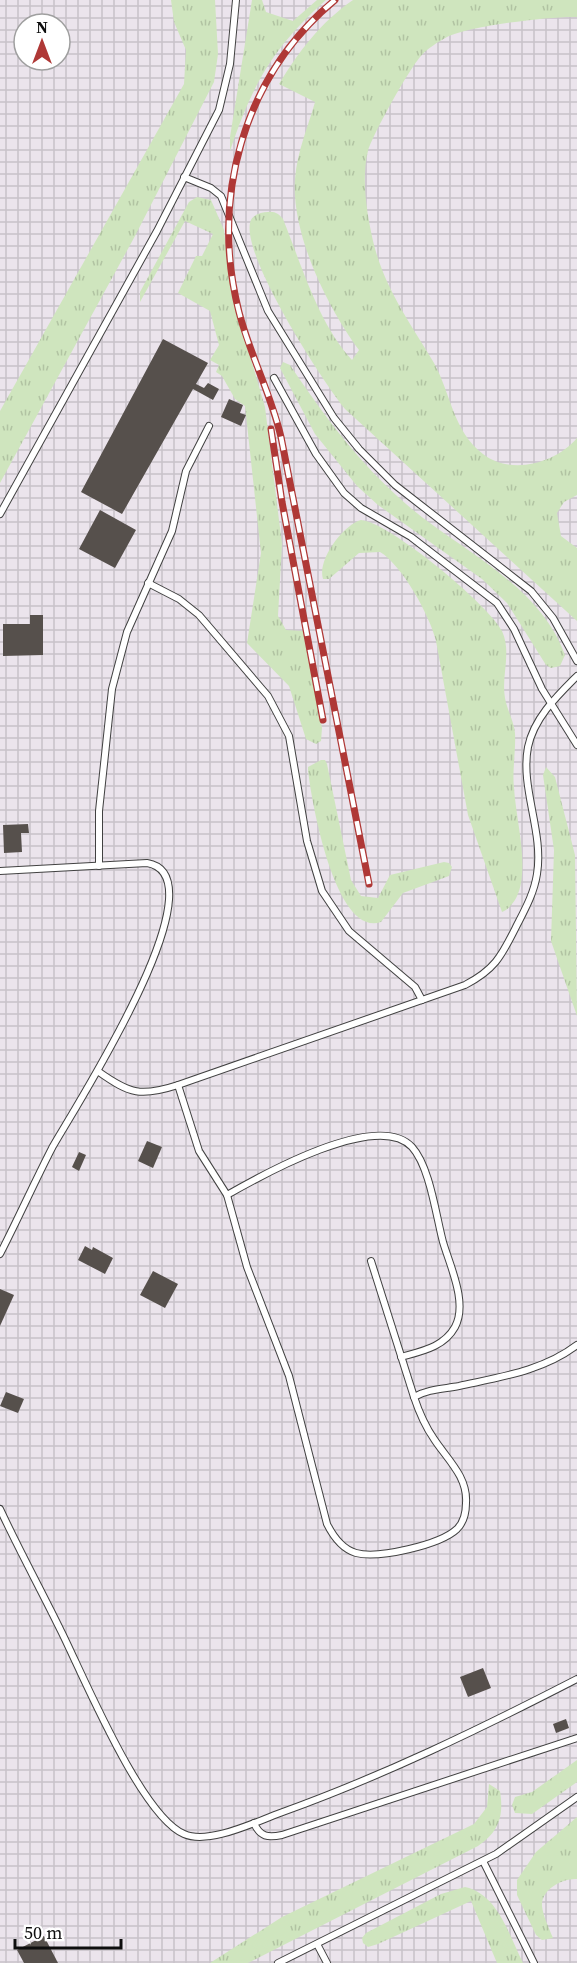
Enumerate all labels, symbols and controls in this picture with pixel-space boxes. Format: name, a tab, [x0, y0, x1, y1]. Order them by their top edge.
north arrow	[12, 12, 72, 72]
text: N	[36, 16, 48, 38]
scale bar	[15, 1912, 122, 1950]
text: 50 m	[24, 1920, 62, 1945]

